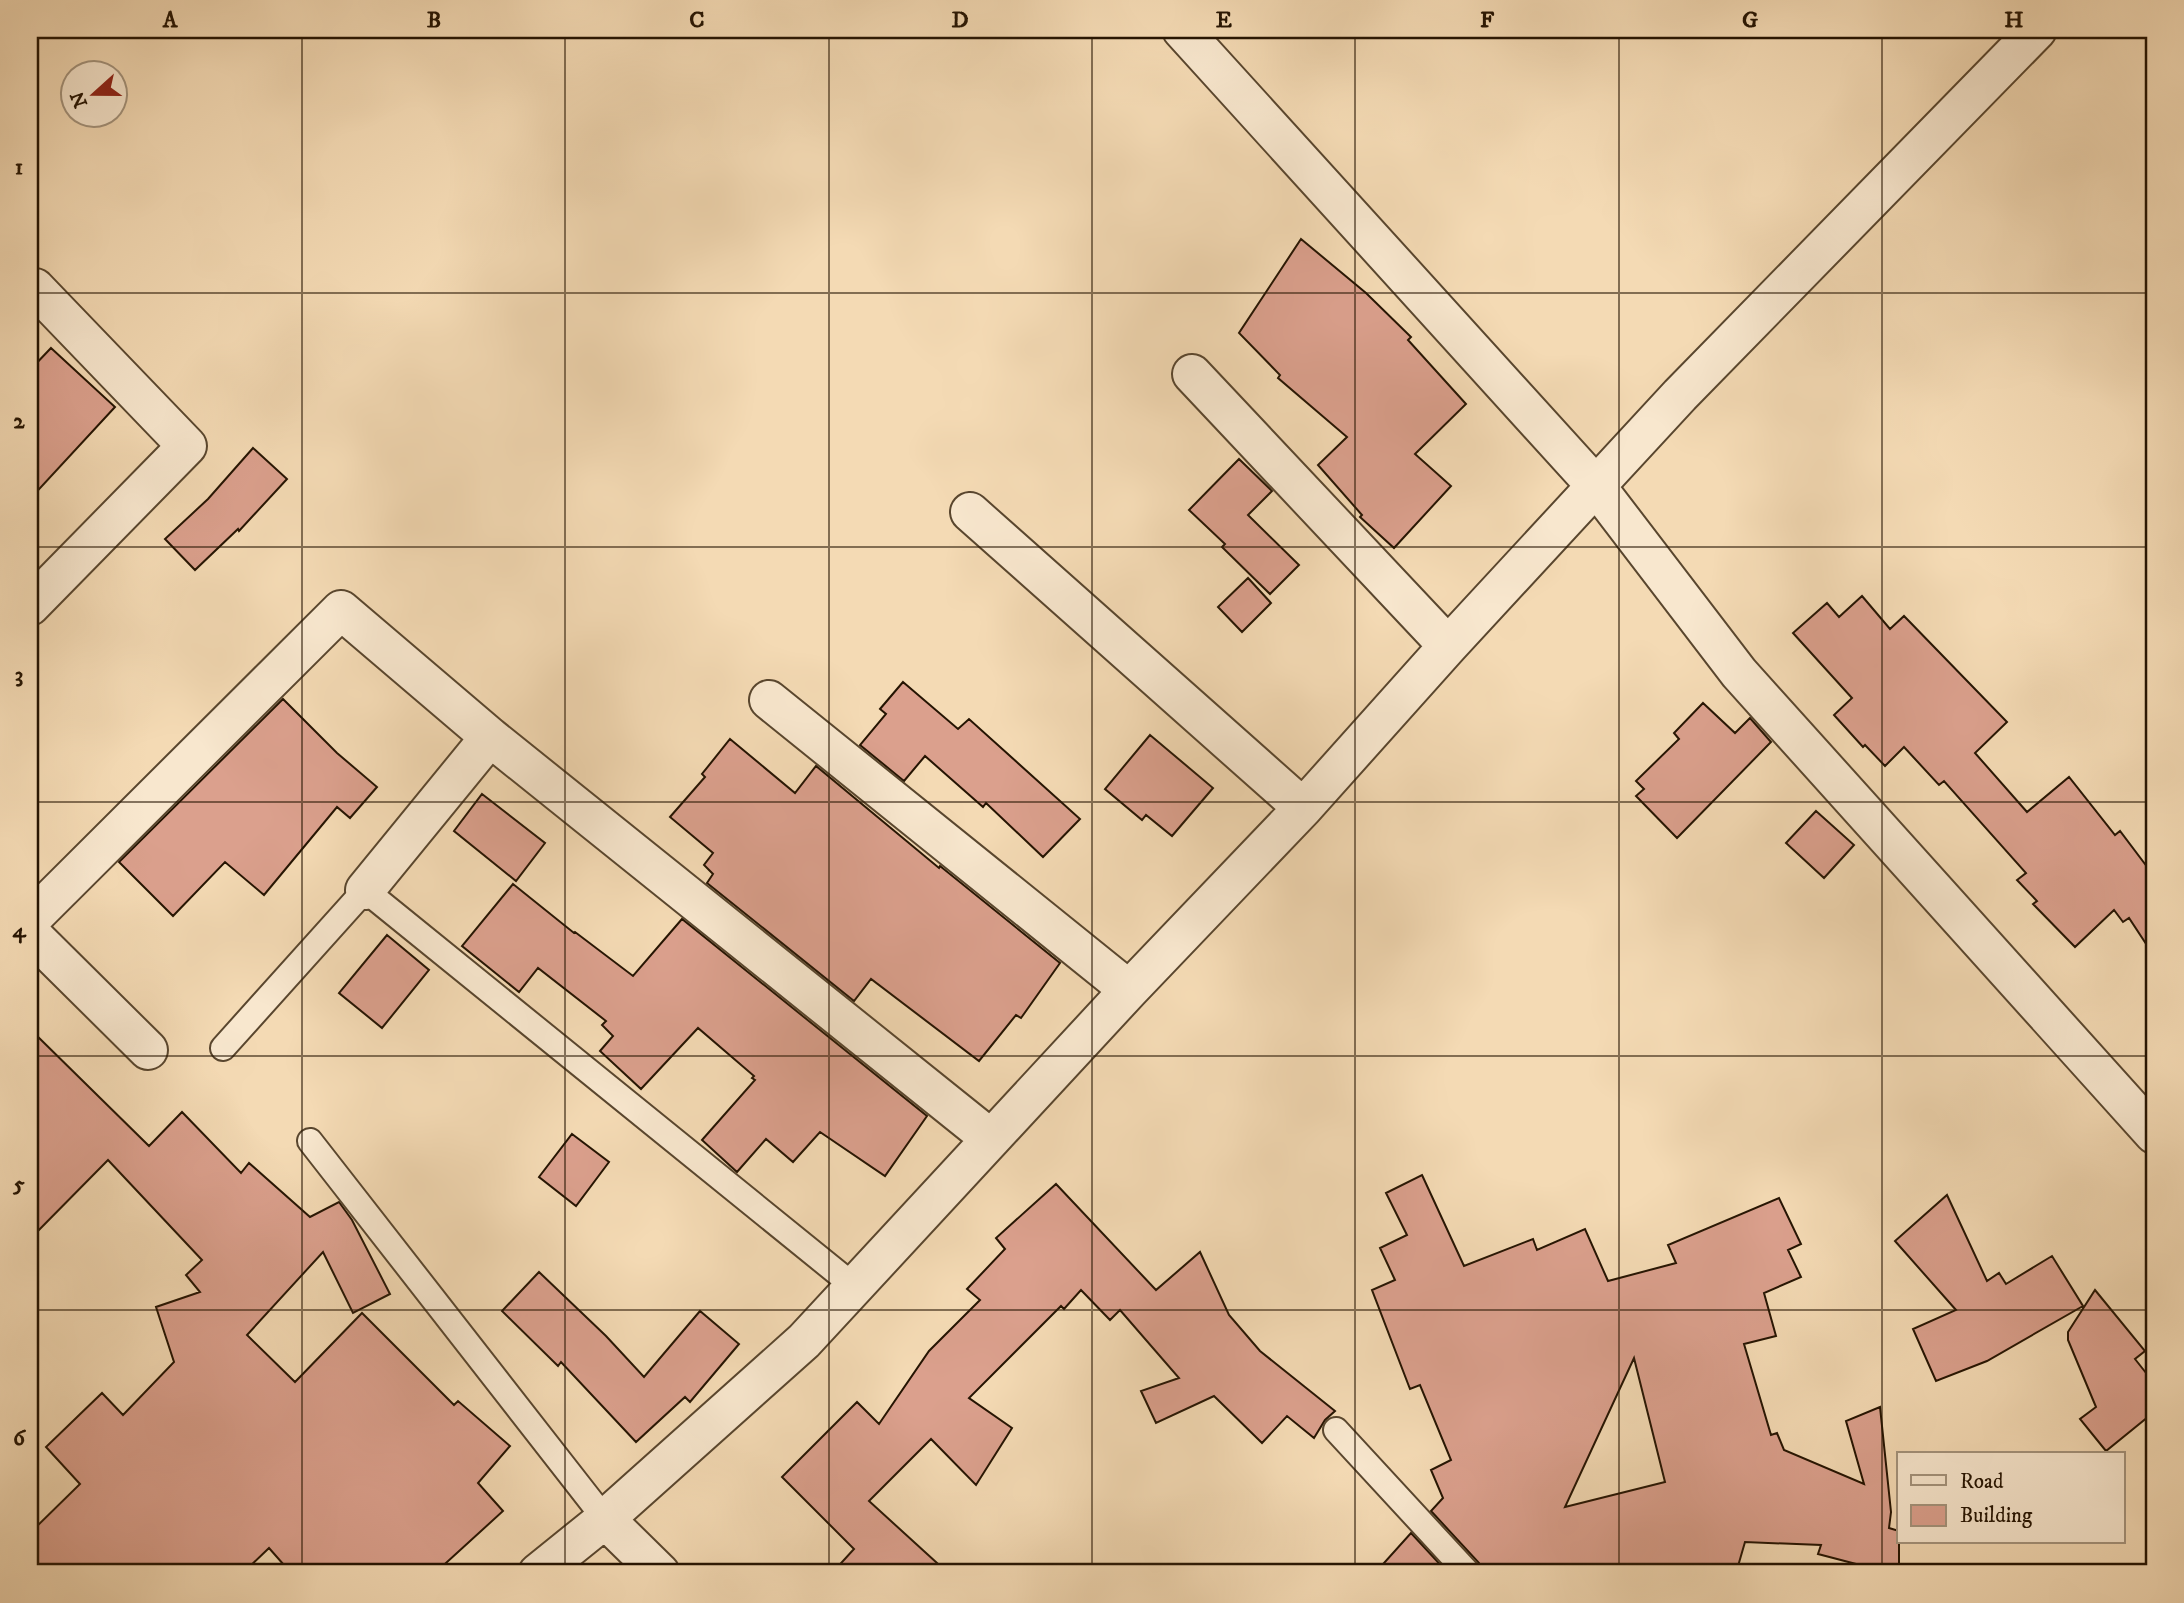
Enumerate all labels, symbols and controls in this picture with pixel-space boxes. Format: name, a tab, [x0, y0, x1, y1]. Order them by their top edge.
text: A	[162, 6, 179, 35]
text: B	[427, 6, 441, 35]
text: C	[689, 6, 705, 35]
text: D	[951, 6, 969, 35]
text: E	[1216, 6, 1232, 35]
text: F	[1480, 6, 1495, 35]
text: G	[1742, 6, 1758, 35]
text: H	[2004, 6, 2024, 35]
north arrow	[60, 60, 130, 130]
text: N	[66, 88, 93, 111]
text: 1	[15, 153, 23, 182]
text: 2	[13, 407, 25, 436]
text: 3	[15, 661, 23, 690]
text: 4	[12, 916, 27, 945]
text: 5	[12, 1170, 25, 1199]
text: 6	[13, 1424, 27, 1453]
legend	[1897, 1452, 2124, 1544]
text: Road	[1960, 1469, 2004, 1495]
text: Building	[1960, 1503, 2033, 1529]

